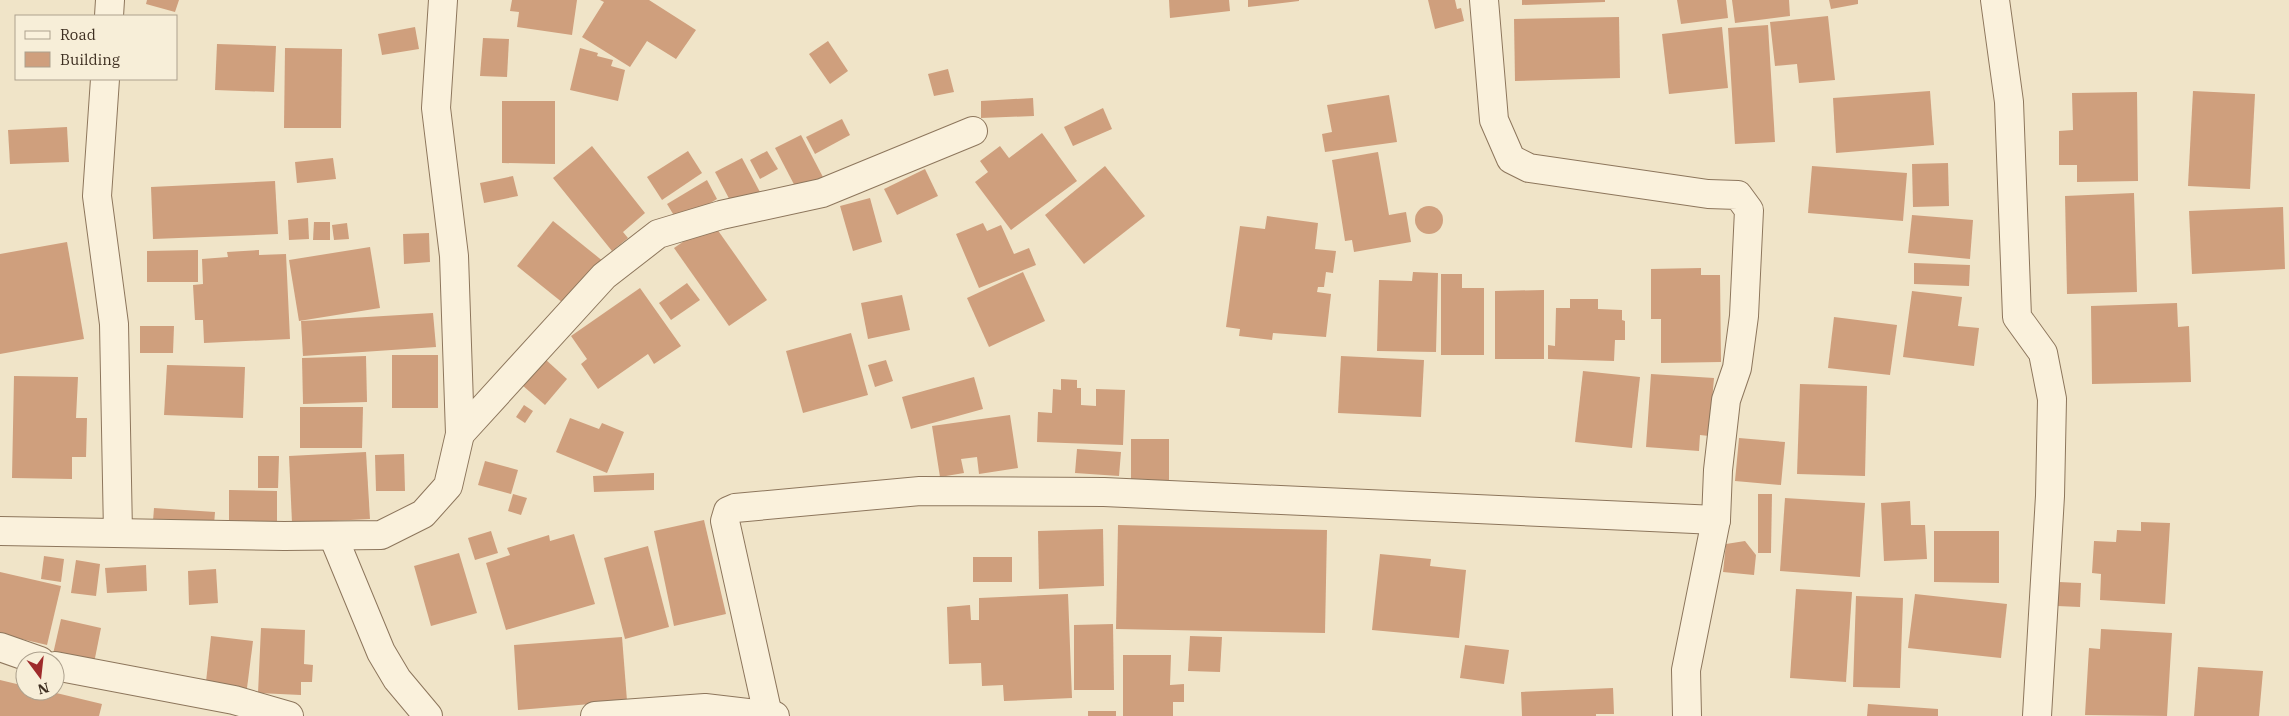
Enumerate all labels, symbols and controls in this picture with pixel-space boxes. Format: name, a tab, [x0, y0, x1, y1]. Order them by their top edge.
legend	[15, 15, 178, 80]
text: Road	[60, 25, 96, 44]
text: Building	[60, 50, 120, 69]
north arrow	[15, 651, 65, 701]
text: N	[36, 678, 51, 699]

